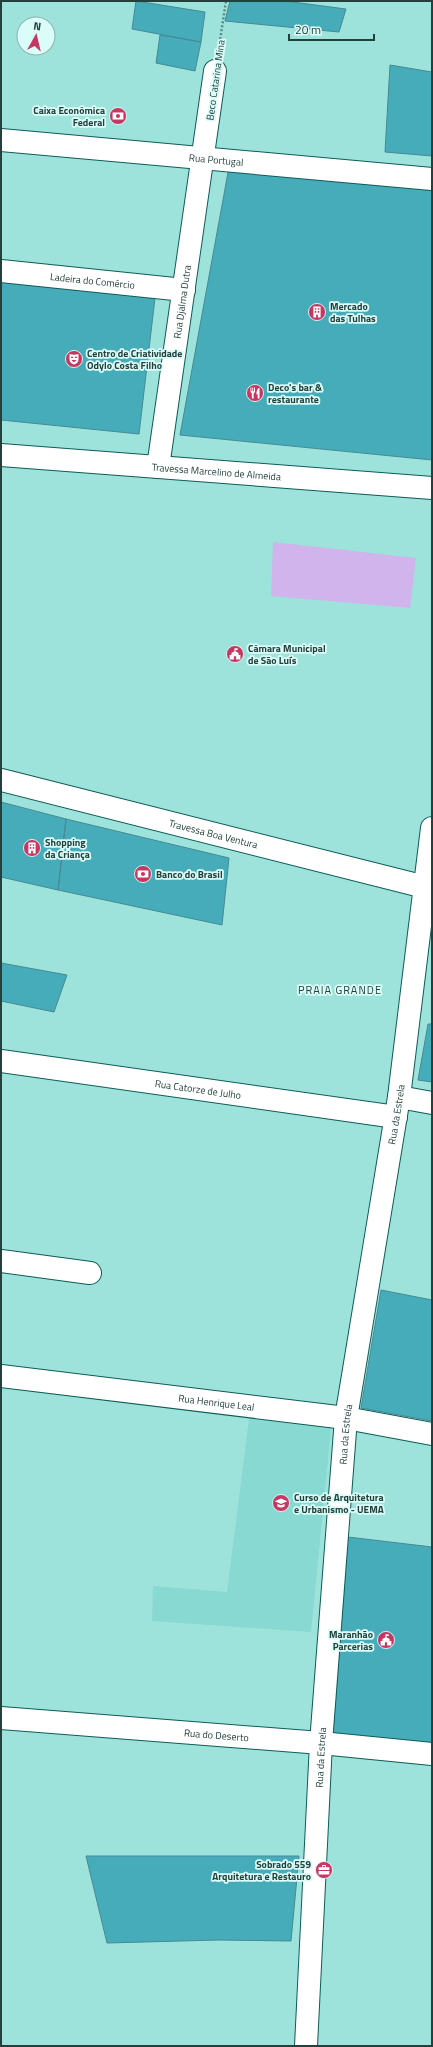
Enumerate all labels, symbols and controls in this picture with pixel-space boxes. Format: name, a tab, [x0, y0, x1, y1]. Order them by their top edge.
north arrow	[16, 16, 56, 56]
scale bar	[289, 16, 374, 42]
text: N	[33, 18, 42, 35]
text: 20 m	[295, 20, 321, 39]
street label: Beco Catarina Mina	[202, 39, 229, 121]
place label: Caixa Econômica Federal	[33, 103, 105, 130]
bank icon: Caixa Econômica Federal	[108, 106, 128, 126]
street label: Rua Portugal	[188, 150, 244, 170]
street label: Rua Djalma Dutra	[170, 264, 195, 339]
street label: Ladeira do Comércio	[49, 269, 136, 293]
place label: Mercado das Tulhas	[330, 299, 376, 326]
building icon: Mercado das Tulhas	[307, 302, 327, 322]
place label: Centro de Criatividade Odylo Costa Filho	[87, 346, 182, 373]
theatre icon: Centro de Criatividade Odylo Costa Filho	[64, 349, 84, 369]
place label: Deco's bar & restaurante	[268, 380, 322, 407]
restaurant icon: Deco's bar & restaurante	[245, 383, 265, 403]
street label: Travessa Marcelino de Almeida	[151, 460, 281, 484]
place label: Câmara Municipal de São Luís	[248, 641, 326, 668]
public building icon: Câmara Municipal de São Luís	[225, 644, 245, 664]
street label: Travessa Boa Ventura	[167, 816, 259, 852]
place label: Shopping da Criança	[45, 835, 90, 862]
building icon: Shopping da Criança	[22, 838, 42, 858]
bank icon: Banco do Brasil	[133, 864, 153, 884]
place label: Banco do Brasil	[156, 867, 223, 882]
district label: PRAIA GRANDE	[298, 982, 382, 998]
street label: Rua Catorze de Julho	[154, 1076, 242, 1103]
street label: Rua da Estrela	[384, 1084, 408, 1146]
street label: Rua Henrique Leal	[177, 1391, 255, 1415]
street label: Rua da Estrela	[335, 1403, 356, 1465]
place label: Curso de Arquitetura e Urbanismo - UEMA	[294, 1490, 384, 1517]
school or university icon: Curso de Arquitetura e Urbanismo - UEMA	[271, 1493, 291, 1513]
place label: Maranhão Parcerias	[329, 1627, 373, 1654]
public building icon: Maranhão Parcerias	[376, 1630, 396, 1650]
street label: Rua do Deserto	[183, 1725, 249, 1745]
street label: Rua da Estrela	[312, 1727, 330, 1788]
place label: Sobrado 559 Arquitetura e Restauro	[212, 1857, 311, 1884]
office icon: Sobrado 559 Arquitetura e Restauro	[314, 1860, 334, 1880]

